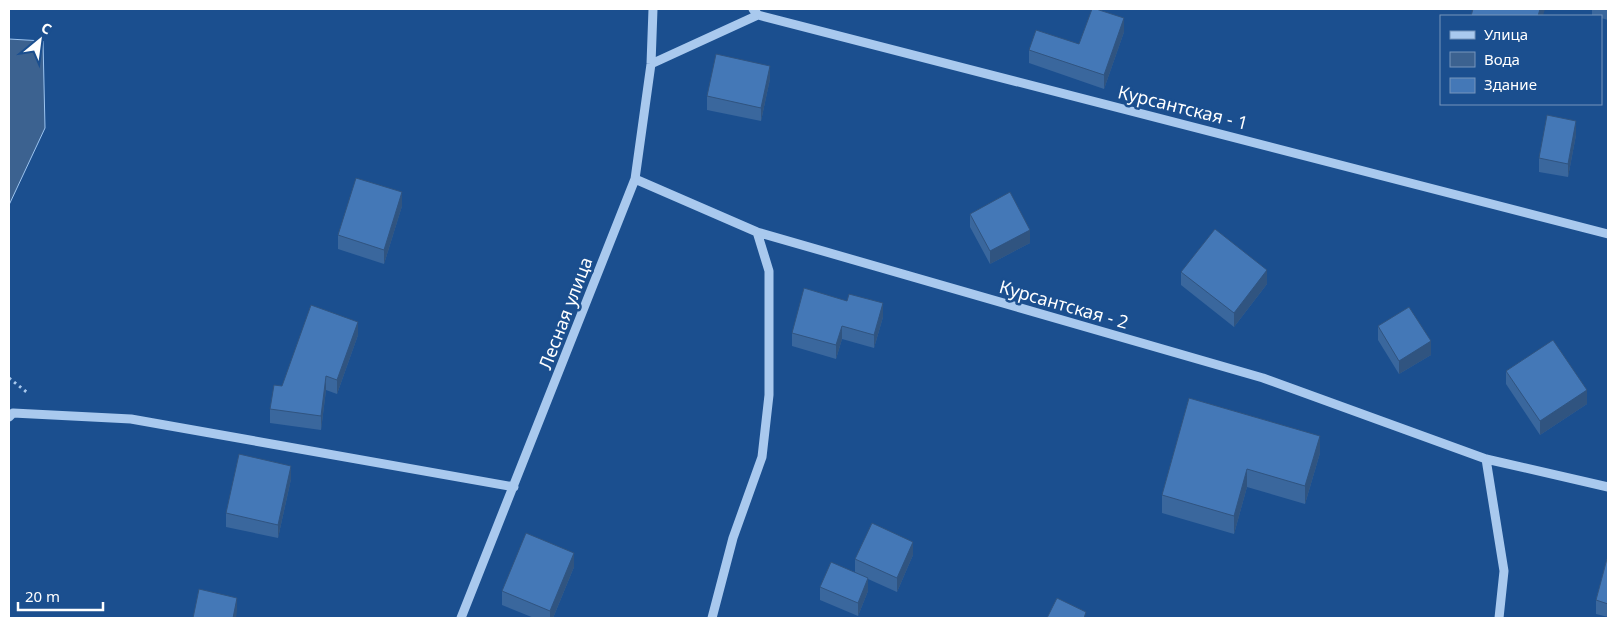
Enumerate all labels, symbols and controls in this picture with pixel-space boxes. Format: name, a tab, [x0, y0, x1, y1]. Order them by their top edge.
north arrow	[15, 15, 65, 65]
legend	[1440, 15, 1602, 105]
text: С	[38, 18, 55, 39]
text: Улица	[1484, 24, 1528, 44]
text: Вода	[1484, 49, 1520, 69]
text: Здание	[1484, 74, 1537, 94]
street label: Курсантская - 1	[1115, 79, 1251, 135]
street label: Лесная улица	[533, 253, 597, 373]
street label: Курсантская - 2	[997, 274, 1131, 334]
scale bar	[18, 580, 102, 612]
text: 20 m	[25, 586, 60, 606]

